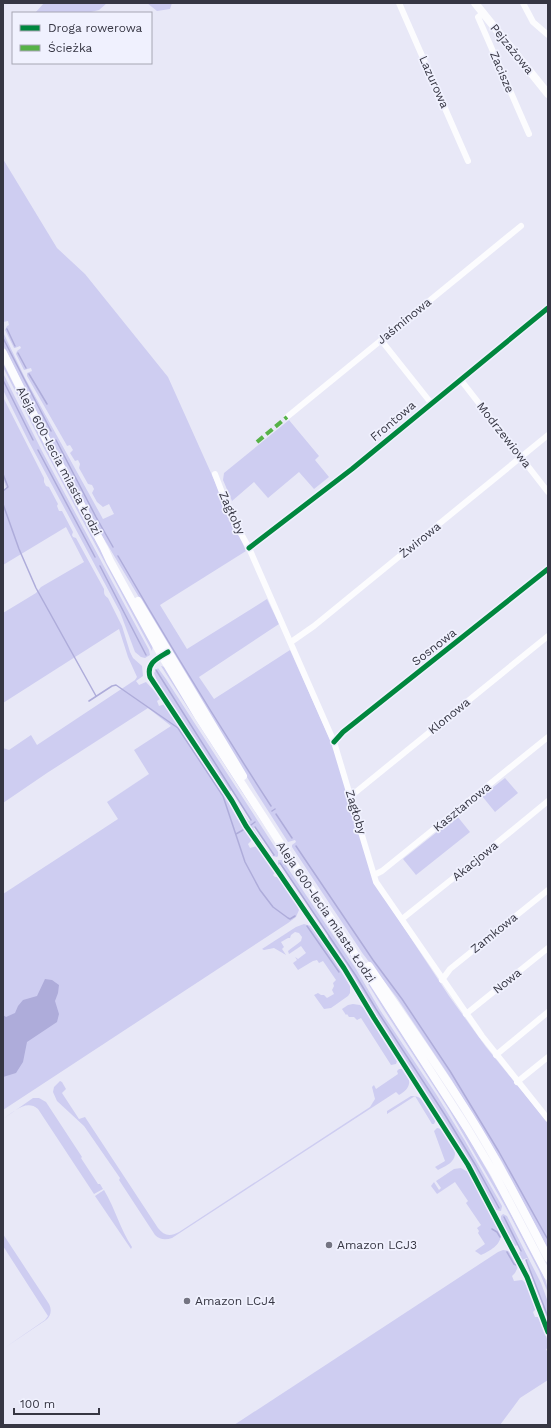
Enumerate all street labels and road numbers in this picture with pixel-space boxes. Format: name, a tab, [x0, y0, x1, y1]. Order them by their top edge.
street label: Pejzażowa	[488, 21, 537, 77]
street label: Zacisze	[487, 49, 517, 95]
street label: Lazurowa	[416, 53, 452, 111]
street label: Jaśminowa	[374, 295, 434, 347]
street label: Aleja 600-lecia miasta Łodzi	[14, 384, 104, 538]
street label: Frontowa	[368, 398, 419, 444]
street label: Modrzewiowa	[474, 399, 534, 471]
street label: Zagłoby	[216, 489, 248, 538]
street label: Żwirowa	[397, 519, 444, 561]
street label: Sosnowa	[409, 625, 459, 669]
street label: Klonowa	[425, 695, 473, 737]
street label: Kasztanowa	[430, 779, 494, 835]
street label: Zagłoby	[343, 788, 370, 837]
street label: Akacjowa	[449, 838, 501, 884]
street label: Aleja 600-lecia miasta Łodzi	[274, 839, 378, 985]
street label: Zamkowa	[468, 910, 520, 956]
street label: Nowa	[490, 965, 524, 997]

